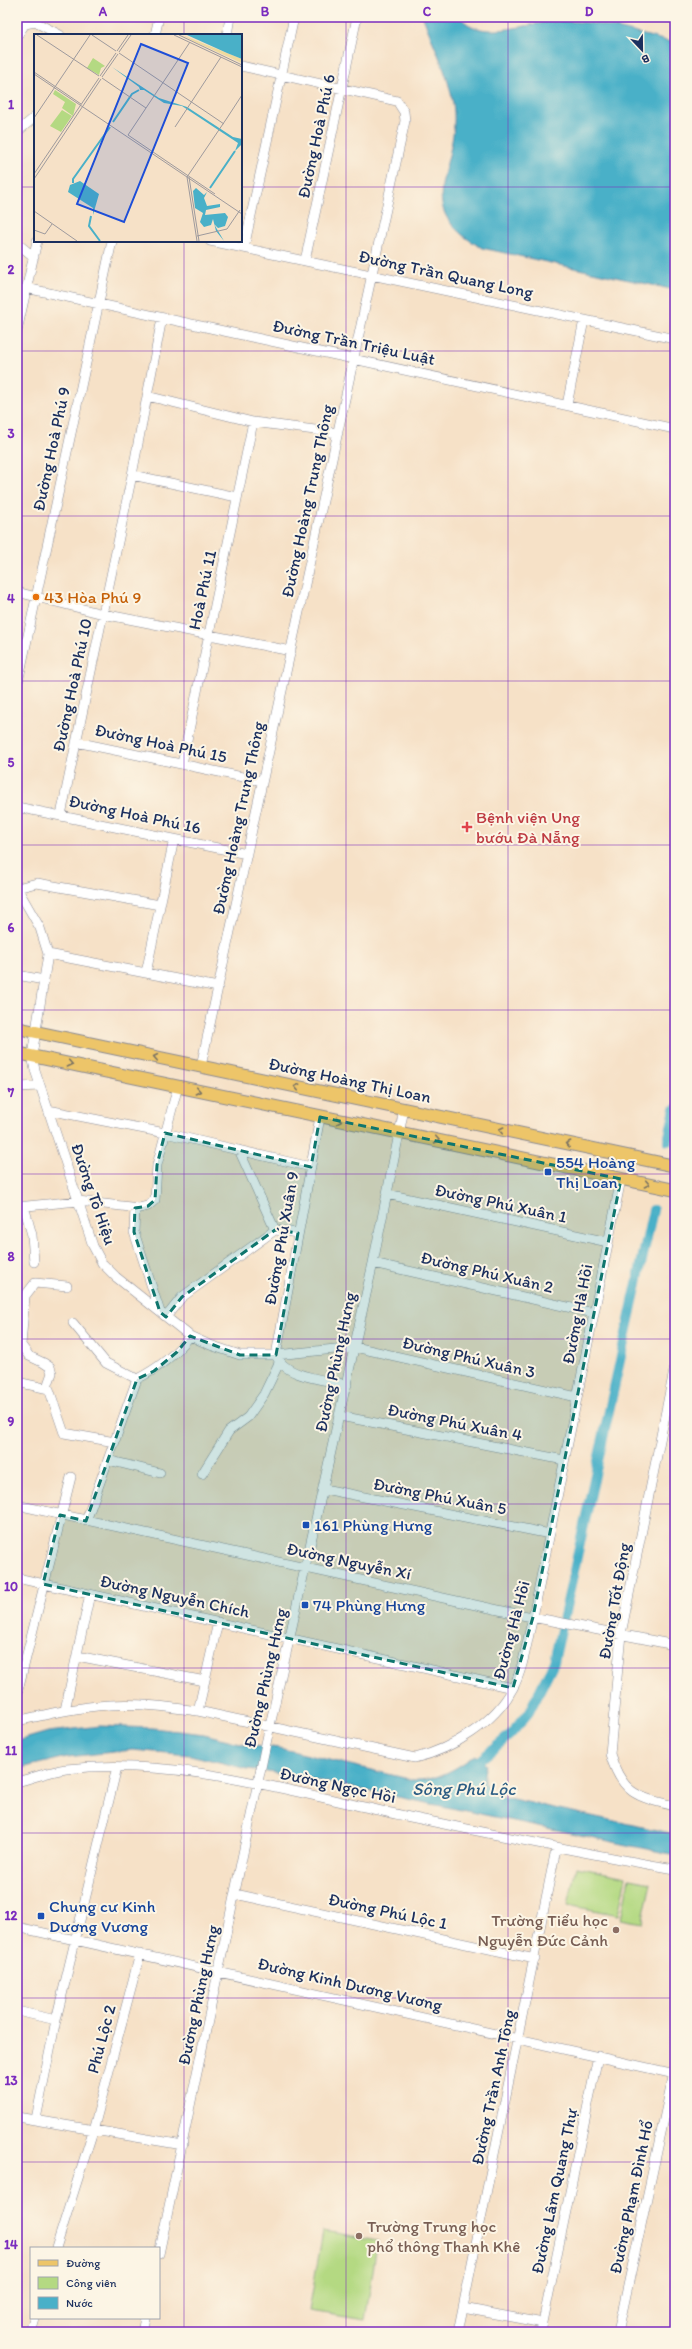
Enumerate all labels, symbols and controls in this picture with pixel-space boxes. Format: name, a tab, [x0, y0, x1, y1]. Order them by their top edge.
text: A	[98, 4, 108, 19]
text: B	[261, 4, 270, 19]
text: C	[423, 4, 432, 19]
text: D	[585, 4, 594, 19]
north arrow	[622, 30, 662, 70]
inset map	[34, 34, 242, 242]
text: B	[640, 51, 651, 66]
street label: Đường Hoà Phú 6	[293, 72, 339, 200]
text: 1	[8, 97, 14, 112]
street label: Đường Trần Quang Long	[357, 246, 536, 302]
text: 2	[8, 262, 15, 277]
street label: Đường Trần Triệu Luật	[271, 315, 437, 369]
street label: Đường Hoà Phú 9	[28, 385, 74, 513]
street label: Đường Hoàng Trung Thông	[277, 402, 337, 599]
text: 3	[7, 426, 15, 441]
street label: Hoà Phú 11	[184, 548, 220, 632]
place label: 43 Hòa Phú 9	[44, 587, 142, 607]
text: 4	[7, 591, 15, 606]
marker: 43 Hòa Phú 9	[31, 592, 41, 602]
street label: Đường Hoà Phú 10	[48, 616, 96, 754]
street label: Đường Hoà Phú 15	[93, 719, 229, 767]
street label: Đường Hoàng Trung Thông	[208, 719, 268, 916]
text: 5	[8, 755, 15, 770]
street label: Đường Hoà Phú 16	[67, 790, 203, 838]
place label: Bệnh viện Ung bướu Đà Nẵng	[476, 807, 580, 847]
marker: Bệnh viện Ung bướu Đà Nẵng	[461, 821, 473, 833]
text: 6	[8, 920, 15, 935]
one-way arrow	[153, 1053, 159, 1062]
street label: Đường Hoàng Thị Loan	[267, 1053, 433, 1107]
one-way arrow	[67, 1059, 74, 1068]
one-way arrow	[294, 1083, 300, 1091]
text: 7	[7, 1085, 15, 1100]
one-way arrow	[195, 1086, 201, 1094]
one-way arrow	[335, 1116, 342, 1124]
one-way arrow	[498, 1126, 504, 1134]
one-way arrow	[434, 1135, 441, 1143]
street label: Đường Tô Hiệu	[67, 1140, 121, 1248]
one-way arrow	[565, 1140, 572, 1148]
place label: 554 Hoàng Thị Loan	[556, 1152, 636, 1192]
marker: 554 Hoàng Thị Loan	[543, 1167, 553, 1177]
street label: Đường Phú Xuân 9	[259, 1170, 303, 1306]
street label: Đường Phú Xuân 1	[433, 1179, 569, 1227]
one-way arrow	[644, 1180, 650, 1188]
street label: Đường Phú Xuân 2	[419, 1247, 555, 1297]
text: 8	[7, 1249, 15, 1264]
street label: Đường Hà Hồi	[557, 1262, 597, 1366]
street label: Đường Phùng Hưng	[310, 1290, 360, 1434]
street label: Đường Phú Xuân 3	[401, 1332, 537, 1382]
street label: Đường Phú Xuân 4	[386, 1399, 524, 1445]
text: 9	[8, 1414, 15, 1429]
street label: Đường Phú Xuân 5	[372, 1473, 508, 1519]
place label: 161 Phùng Hưng	[314, 1515, 433, 1535]
marker: 161 Phùng Hưng	[301, 1520, 311, 1530]
street label: Đường Nguyễn Xí	[285, 1538, 414, 1584]
street label: Đường Tốt Động	[594, 1541, 634, 1661]
street label: Đường Nguyễn Chích	[98, 1570, 252, 1622]
street label: Đường Hà Hồi	[488, 1578, 534, 1682]
text: 10	[4, 1579, 18, 1594]
place label: 74 Phùng Hưng	[313, 1595, 426, 1615]
marker: 74 Phùng Hưng	[300, 1600, 310, 1610]
street label: Đường Phùng Hưng	[239, 1606, 291, 1750]
text: 11	[5, 1743, 17, 1758]
street label: Đường Ngọc Hồi	[278, 1763, 398, 1807]
water label: Sông Phú Lộc	[412, 1778, 516, 1800]
street label: Đường Phú Lộc 1	[327, 1889, 450, 1933]
place label: Chung cư Kinh Dương Vương	[49, 1896, 156, 1936]
text: 12	[5, 1908, 18, 1923]
place label: Trường Tiểu học Nguyễn Đức Cảnh	[477, 1910, 608, 1950]
marker: Chung cư Kinh Dương Vương	[36, 1911, 46, 1921]
street label: Đường Phùng Hưng	[173, 1923, 223, 2067]
marker: Trường Tiểu học Nguyễn Đức Cảnh	[611, 1925, 621, 1935]
street label: Đường Kinh Dương Vương	[256, 1953, 445, 2015]
street label: Phú Lộc 2	[82, 2002, 120, 2075]
street label: Đường Trần Anh Tông	[467, 2007, 519, 2167]
text: 13	[4, 2073, 18, 2088]
street label: Đường Lâm Quang Thự	[527, 2106, 581, 2276]
street label: Đường Phạm Đình Hổ	[605, 2118, 657, 2276]
place label: Trường Trung học phổ thông Thanh Khê	[367, 2216, 520, 2256]
marker: Trường Trung học phổ thông Thanh Khê	[354, 2231, 364, 2241]
text: 14	[4, 2237, 18, 2252]
legend	[30, 2247, 160, 2319]
text: Đường	[66, 2256, 101, 2270]
text: Công viên	[66, 2276, 117, 2290]
text: Nước	[66, 2296, 93, 2310]

